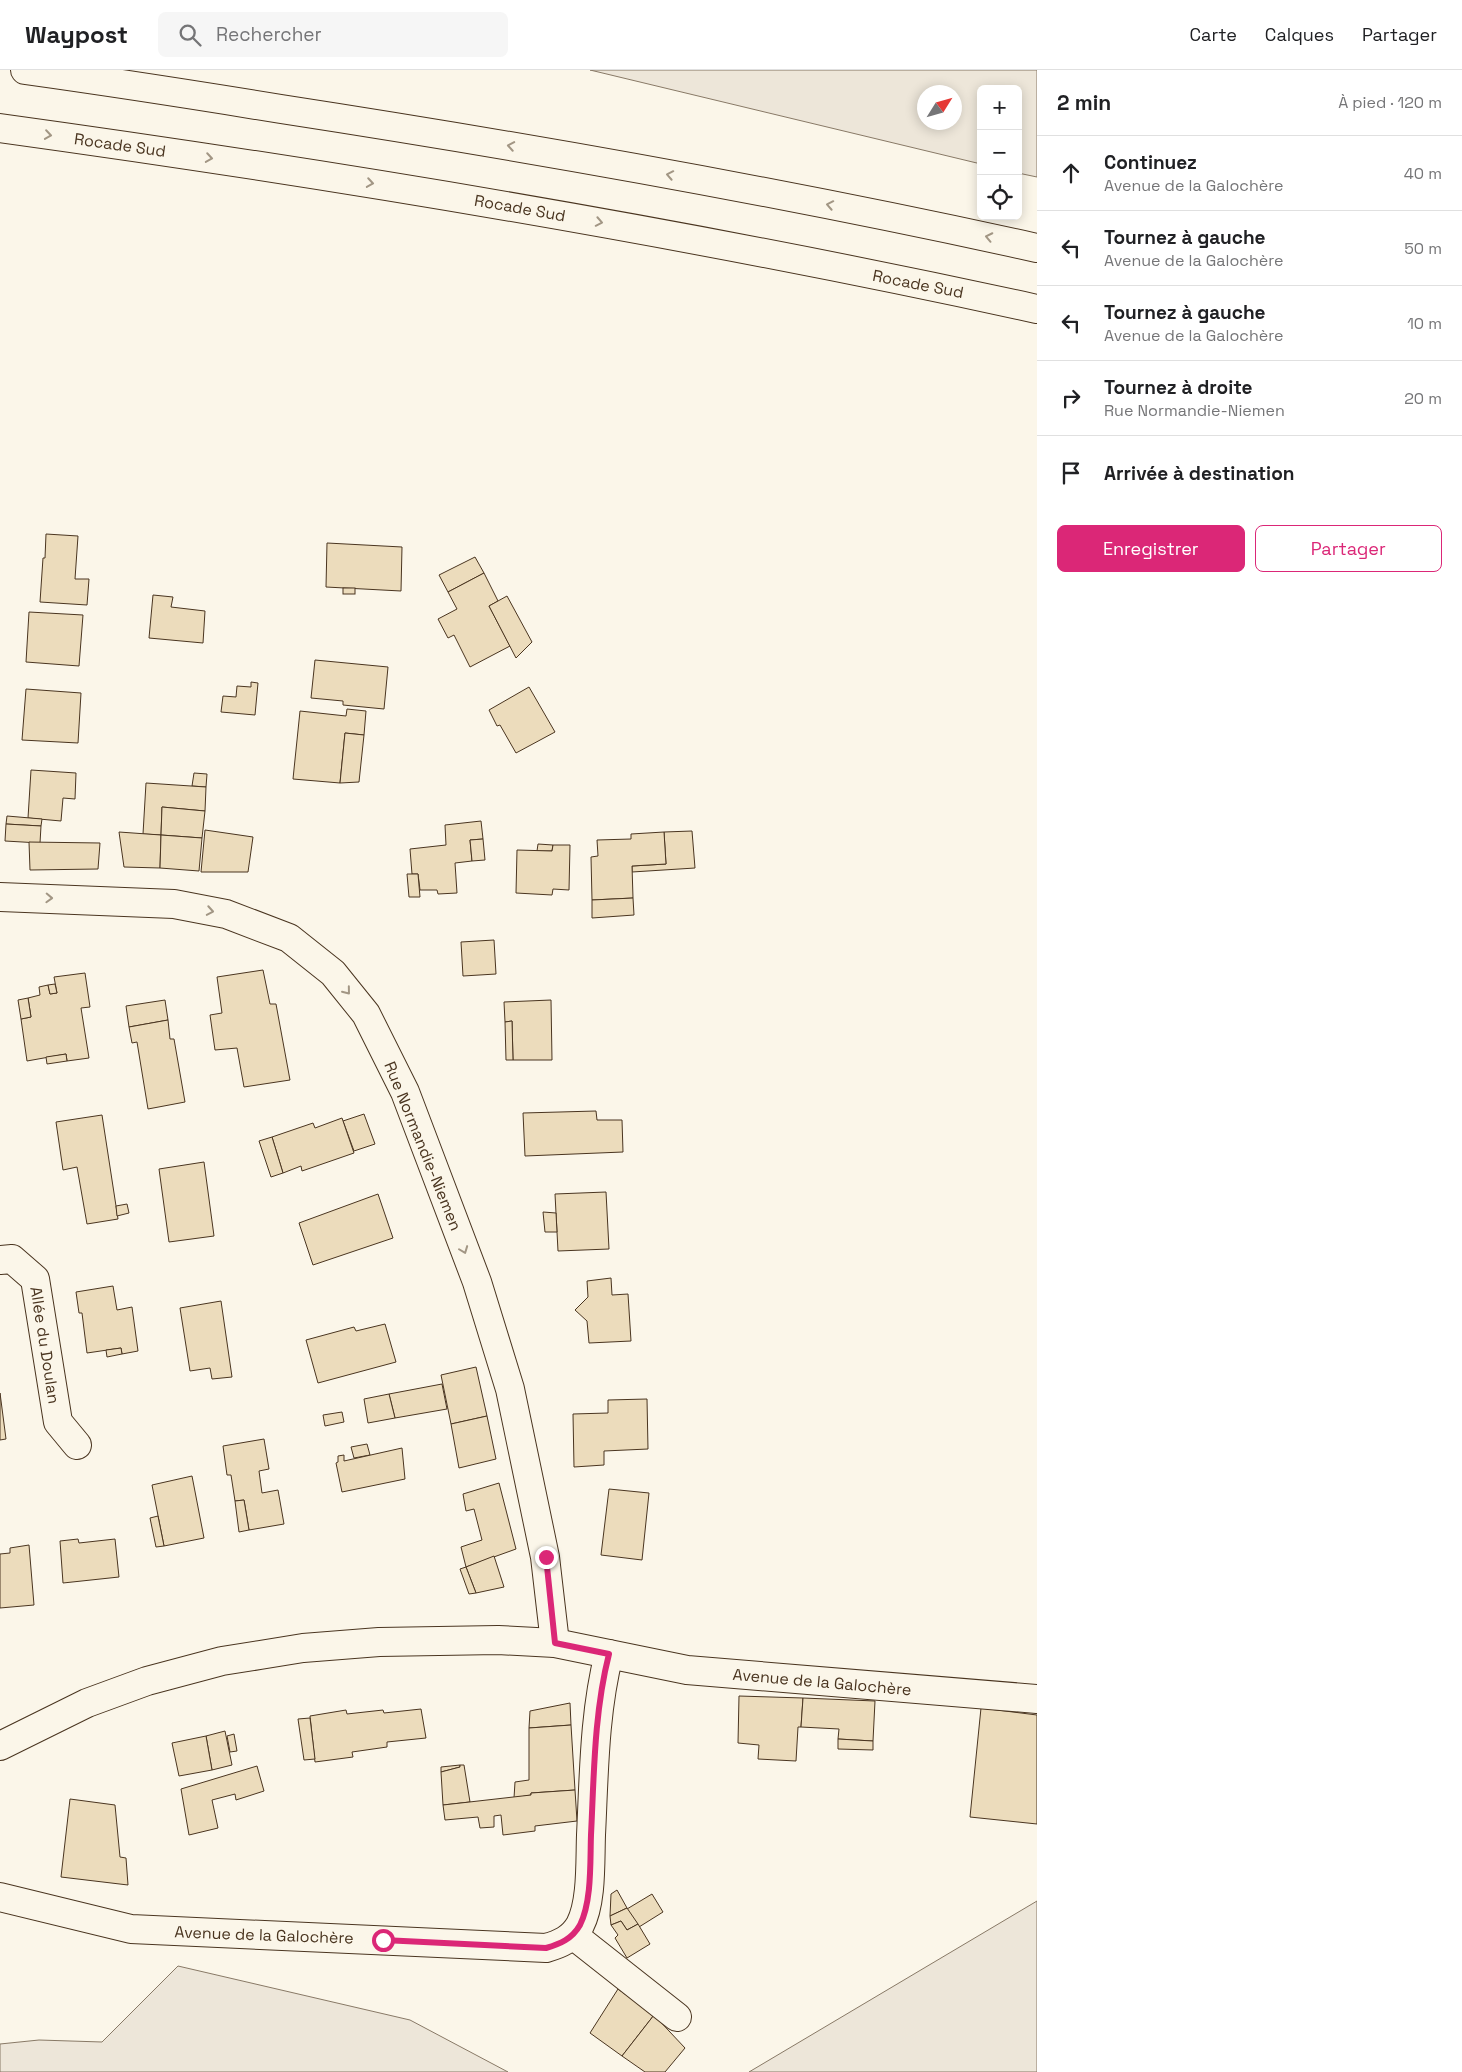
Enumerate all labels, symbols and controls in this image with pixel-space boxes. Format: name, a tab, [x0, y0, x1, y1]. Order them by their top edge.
search box	[158, 12, 508, 57]
text: Waypost	[25, 19, 128, 50]
icon: search	[176, 21, 204, 49]
text: Rechercher	[216, 22, 322, 47]
text: Carte	[1190, 23, 1237, 46]
text: Calques	[1265, 23, 1334, 46]
text: Partager	[1362, 23, 1437, 46]
north arrow	[917, 85, 962, 130]
map controls	[977, 85, 1022, 220]
button: +	[977, 85, 1022, 130]
text: 2 min	[1057, 89, 1111, 116]
text: À pied · 120 m	[1338, 92, 1442, 113]
street label: Rocade Sud	[73, 128, 167, 162]
one-way arrow	[45, 129, 53, 140]
button: −	[977, 130, 1022, 175]
one-way arrow	[506, 141, 515, 151]
text: Continuez	[1104, 150, 1197, 175]
one-way arrow	[205, 152, 214, 162]
icon: ahead	[1057, 159, 1085, 187]
text: 40 m	[1404, 163, 1442, 184]
one-way arrow	[666, 170, 675, 180]
button: locate	[977, 175, 1022, 220]
text: Avenue de la Galochère	[1104, 175, 1283, 196]
one-way arrow	[365, 178, 374, 188]
street label: Rocade Sud	[473, 190, 567, 226]
one-way arrow	[826, 200, 835, 210]
one-way arrow	[594, 217, 603, 227]
text: Tournez à gauche	[1104, 225, 1266, 250]
one-way arrow	[985, 232, 994, 243]
icon: left	[1057, 234, 1085, 262]
text: 50 m	[1404, 238, 1442, 259]
text: Avenue de la Galochère	[1104, 250, 1283, 271]
street label: Rocade Sud	[871, 265, 965, 303]
text: Tournez à gauche	[1104, 300, 1266, 325]
icon: left	[1057, 309, 1085, 337]
text: 10 m	[1407, 313, 1442, 334]
text: Avenue de la Galochère	[1104, 325, 1283, 346]
text: Tournez à droite	[1104, 375, 1253, 400]
icon: right	[1057, 384, 1085, 412]
text: 20 m	[1404, 388, 1442, 409]
text: Rue Normandie-Niemen	[1104, 400, 1285, 421]
icon: arrive	[1057, 459, 1085, 487]
text: Arrivée à destination	[1104, 461, 1294, 486]
button: Enregistrer	[1057, 525, 1245, 572]
button: Partager	[1255, 525, 1442, 572]
one-way arrow	[45, 893, 53, 904]
one-way arrow	[206, 905, 215, 915]
one-way arrow	[342, 985, 350, 994]
street label: Rue Normandie-Niemen	[379, 1058, 467, 1234]
one-way arrow	[458, 1245, 468, 1253]
street label: Allée du Doulan	[25, 1285, 65, 1405]
route end	[535, 1546, 558, 1569]
street label: Avenue de la Galochère	[732, 1664, 912, 1700]
street label: Avenue de la Galochère	[174, 1921, 354, 1949]
route start	[372, 1929, 395, 1952]

